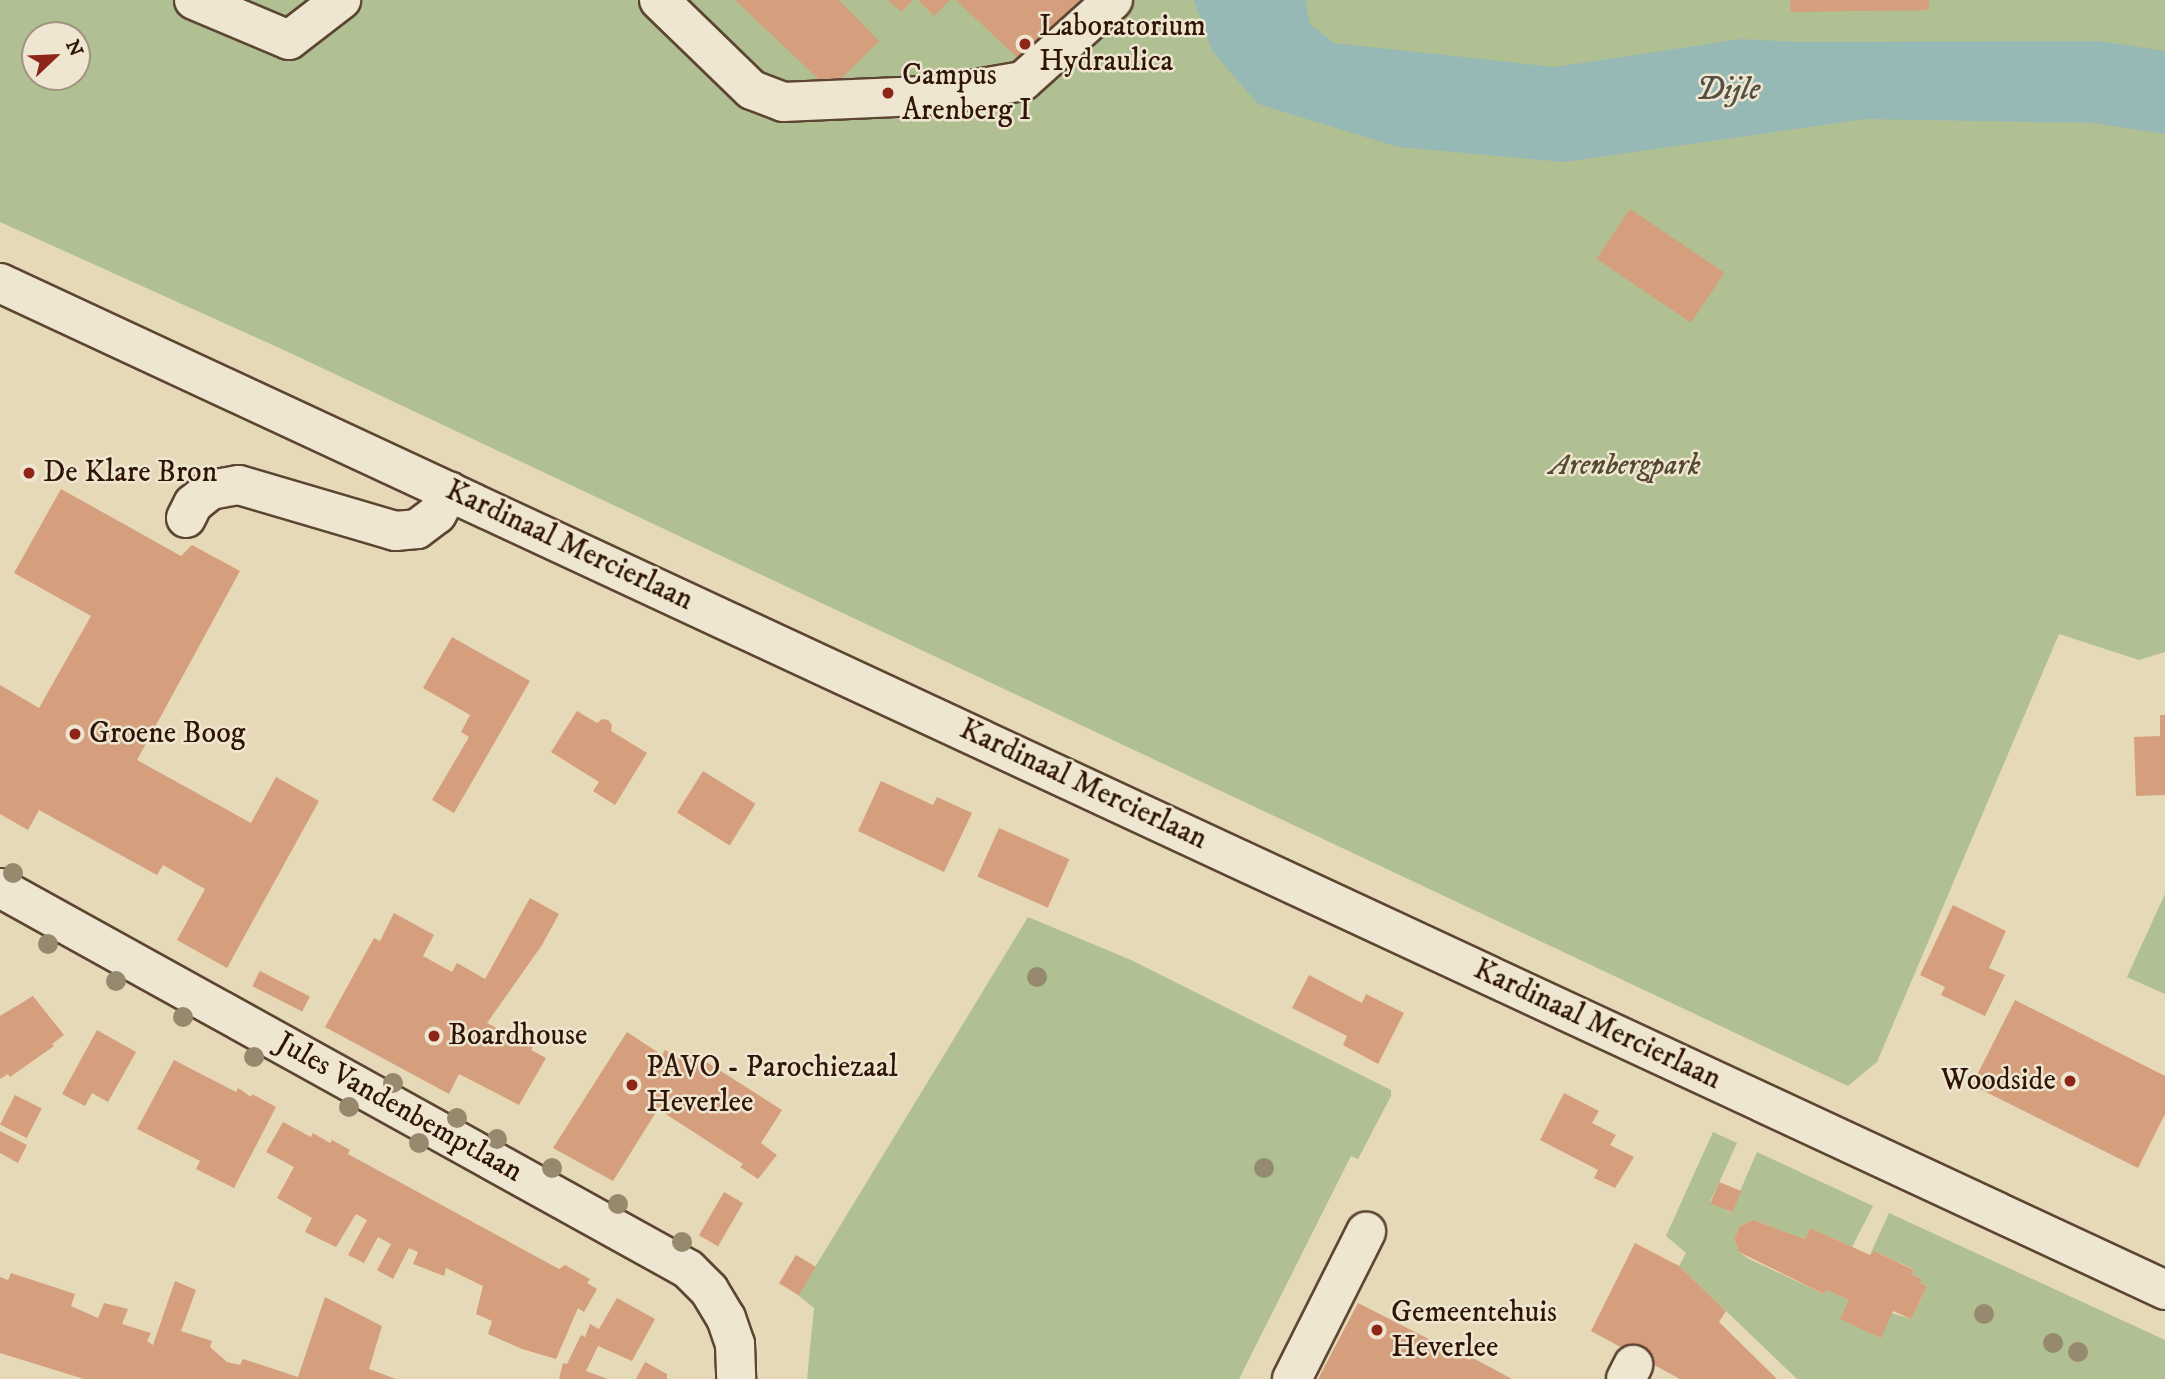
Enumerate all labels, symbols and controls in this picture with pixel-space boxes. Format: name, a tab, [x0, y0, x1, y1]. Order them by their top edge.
place label: Laboratorium Hydraulica	[1039, 9, 1206, 79]
north arrow	[21, 21, 91, 91]
marker: Laboratorium Hydraulica	[1017, 36, 1033, 52]
text: N	[60, 37, 88, 60]
place label: Campus Arenberg I	[902, 58, 1031, 128]
water label: Dijle	[1696, 71, 1760, 109]
marker: Campus Arenberg I	[880, 85, 896, 101]
park label: Arenbergpark	[1549, 448, 1701, 484]
place label: De Klare Bron	[43, 455, 217, 491]
marker: De Klare Bron	[21, 465, 37, 481]
street label: Kardinaal Mercierlaan	[440, 473, 698, 619]
street label: Kardinaal Mercierlaan	[954, 712, 1212, 858]
place label: Groene Boog	[89, 716, 245, 752]
marker: Groene Boog	[67, 726, 83, 742]
street label: Kardinaal Mercierlaan	[1468, 952, 1726, 1098]
place label: Boardhouse	[448, 1018, 587, 1054]
street label: Jules Vandenbemptlaan	[270, 1025, 528, 1191]
marker: Boardhouse	[426, 1028, 442, 1044]
place label: PAVO - Parochiezaal Heverlee	[646, 1050, 898, 1120]
place label: Woodside	[1941, 1063, 2056, 1099]
marker: Woodside	[2062, 1073, 2078, 1089]
marker: PAVO - Parochiezaal Heverlee	[624, 1077, 640, 1093]
place label: Gemeentehuis Heverlee	[1391, 1295, 1557, 1366]
marker: Gemeentehuis Heverlee	[1369, 1322, 1385, 1338]

